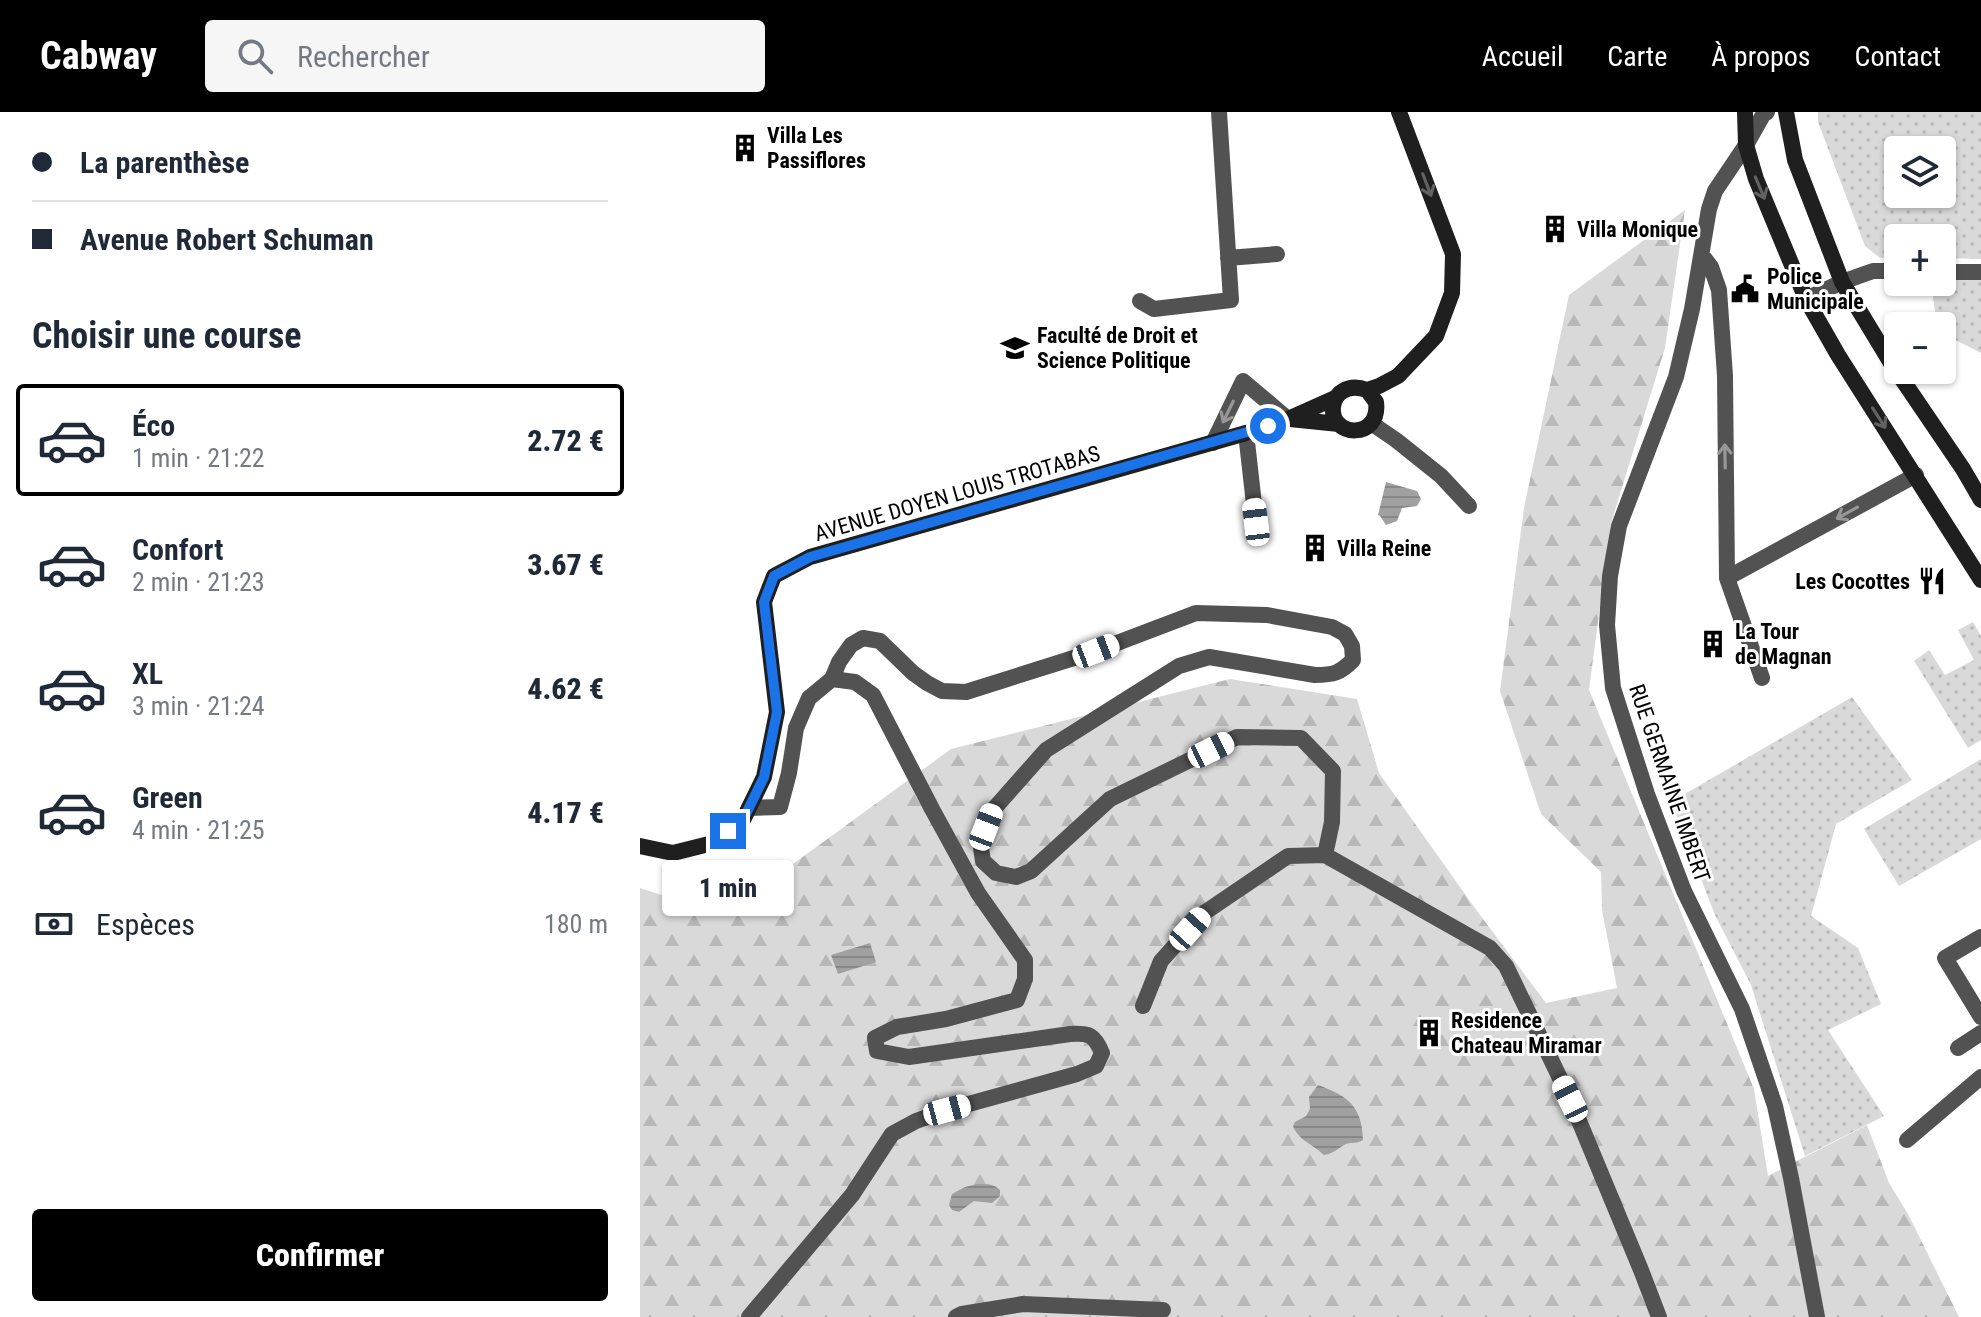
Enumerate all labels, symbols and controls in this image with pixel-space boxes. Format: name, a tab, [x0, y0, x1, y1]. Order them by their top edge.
search box	[205, 20, 765, 92]
text: Cabway	[40, 34, 157, 78]
icon: search	[233, 34, 277, 78]
text: Rechercher	[297, 39, 430, 74]
text: Accueil	[1482, 40, 1563, 73]
text: Carte	[1607, 40, 1667, 73]
text: À propos	[1711, 40, 1811, 73]
text: Contact	[1855, 40, 1941, 73]
place label: Villa Les Passiflores	[767, 123, 866, 173]
building icon: Villa Les Passiflores	[730, 133, 760, 163]
map controls	[1884, 136, 1956, 384]
button: layers	[1884, 136, 1956, 208]
text: La parenthèse	[80, 145, 249, 180]
one-way arrow	[1421, 172, 1435, 197]
one-way arrow	[1754, 175, 1769, 200]
building icon: Villa Monique	[1540, 214, 1570, 244]
place label: Villa Monique	[1577, 217, 1698, 242]
text: Avenue Robert Schuman	[80, 222, 374, 257]
button: +	[1884, 224, 1956, 296]
place label: Police Municipale	[1767, 264, 1864, 314]
public building icon: Police Municipale	[1730, 274, 1760, 304]
button: −	[1884, 312, 1956, 384]
text: Choisir une course	[32, 315, 301, 357]
place label: Faculté de Droit et Science Politique	[1037, 323, 1198, 373]
school or university icon: Faculté de Droit et Science Politique	[1000, 333, 1030, 363]
one-way arrow	[1220, 400, 1235, 424]
icon: car	[36, 404, 108, 476]
one-way arrow	[1871, 406, 1887, 429]
text: Éco	[132, 408, 175, 443]
route start	[1250, 408, 1286, 444]
text: 2.72 €	[527, 423, 604, 458]
street label: AVENUE DOYEN LOUIS TROTABAS	[812, 441, 1103, 546]
text: 1 min · 21:22	[132, 443, 265, 473]
one-way arrow	[1718, 443, 1733, 470]
car	[1241, 497, 1271, 547]
one-way arrow	[1836, 505, 1860, 521]
icon: car	[36, 528, 108, 600]
text: Confort	[132, 532, 223, 567]
building icon: Villa Reine	[1300, 533, 1330, 563]
place label: Villa Reine	[1337, 536, 1431, 561]
text: 3.67 €	[527, 547, 604, 582]
restaurant icon: Les Cocottes	[1917, 566, 1947, 596]
text: 2 min · 21:23	[132, 567, 265, 597]
place label: Les Cocottes	[1795, 569, 1910, 594]
place label: La Tour de Magnan	[1735, 619, 1832, 669]
building icon: La Tour de Magnan	[1698, 629, 1728, 659]
car	[1069, 631, 1123, 671]
icon: car	[36, 652, 108, 724]
text: XL	[132, 656, 163, 691]
text: 4.62 €	[527, 671, 604, 706]
street label: RUE GERMAINE IMBERT	[1624, 681, 1715, 885]
text: 3 min · 21:24	[132, 691, 265, 721]
car	[1184, 729, 1238, 771]
icon: car	[36, 776, 108, 848]
text: Green	[132, 780, 203, 815]
text: 4.17 €	[527, 795, 604, 830]
car	[966, 800, 1006, 854]
route end	[710, 813, 746, 849]
text: 4 min · 21:25	[132, 815, 265, 845]
callout: 1 min	[662, 859, 794, 915]
text: 1 min	[699, 873, 757, 903]
icon: cash	[32, 902, 76, 946]
car	[1165, 903, 1215, 955]
text: Espèces	[96, 907, 195, 942]
text: 180 m	[544, 909, 608, 939]
place label: Residence Chateau Miramar	[1451, 1008, 1602, 1058]
building icon: Residence Chateau Miramar	[1414, 1018, 1444, 1048]
car	[1549, 1072, 1591, 1126]
car	[921, 1092, 973, 1128]
button: Confirmer	[32, 1209, 608, 1301]

